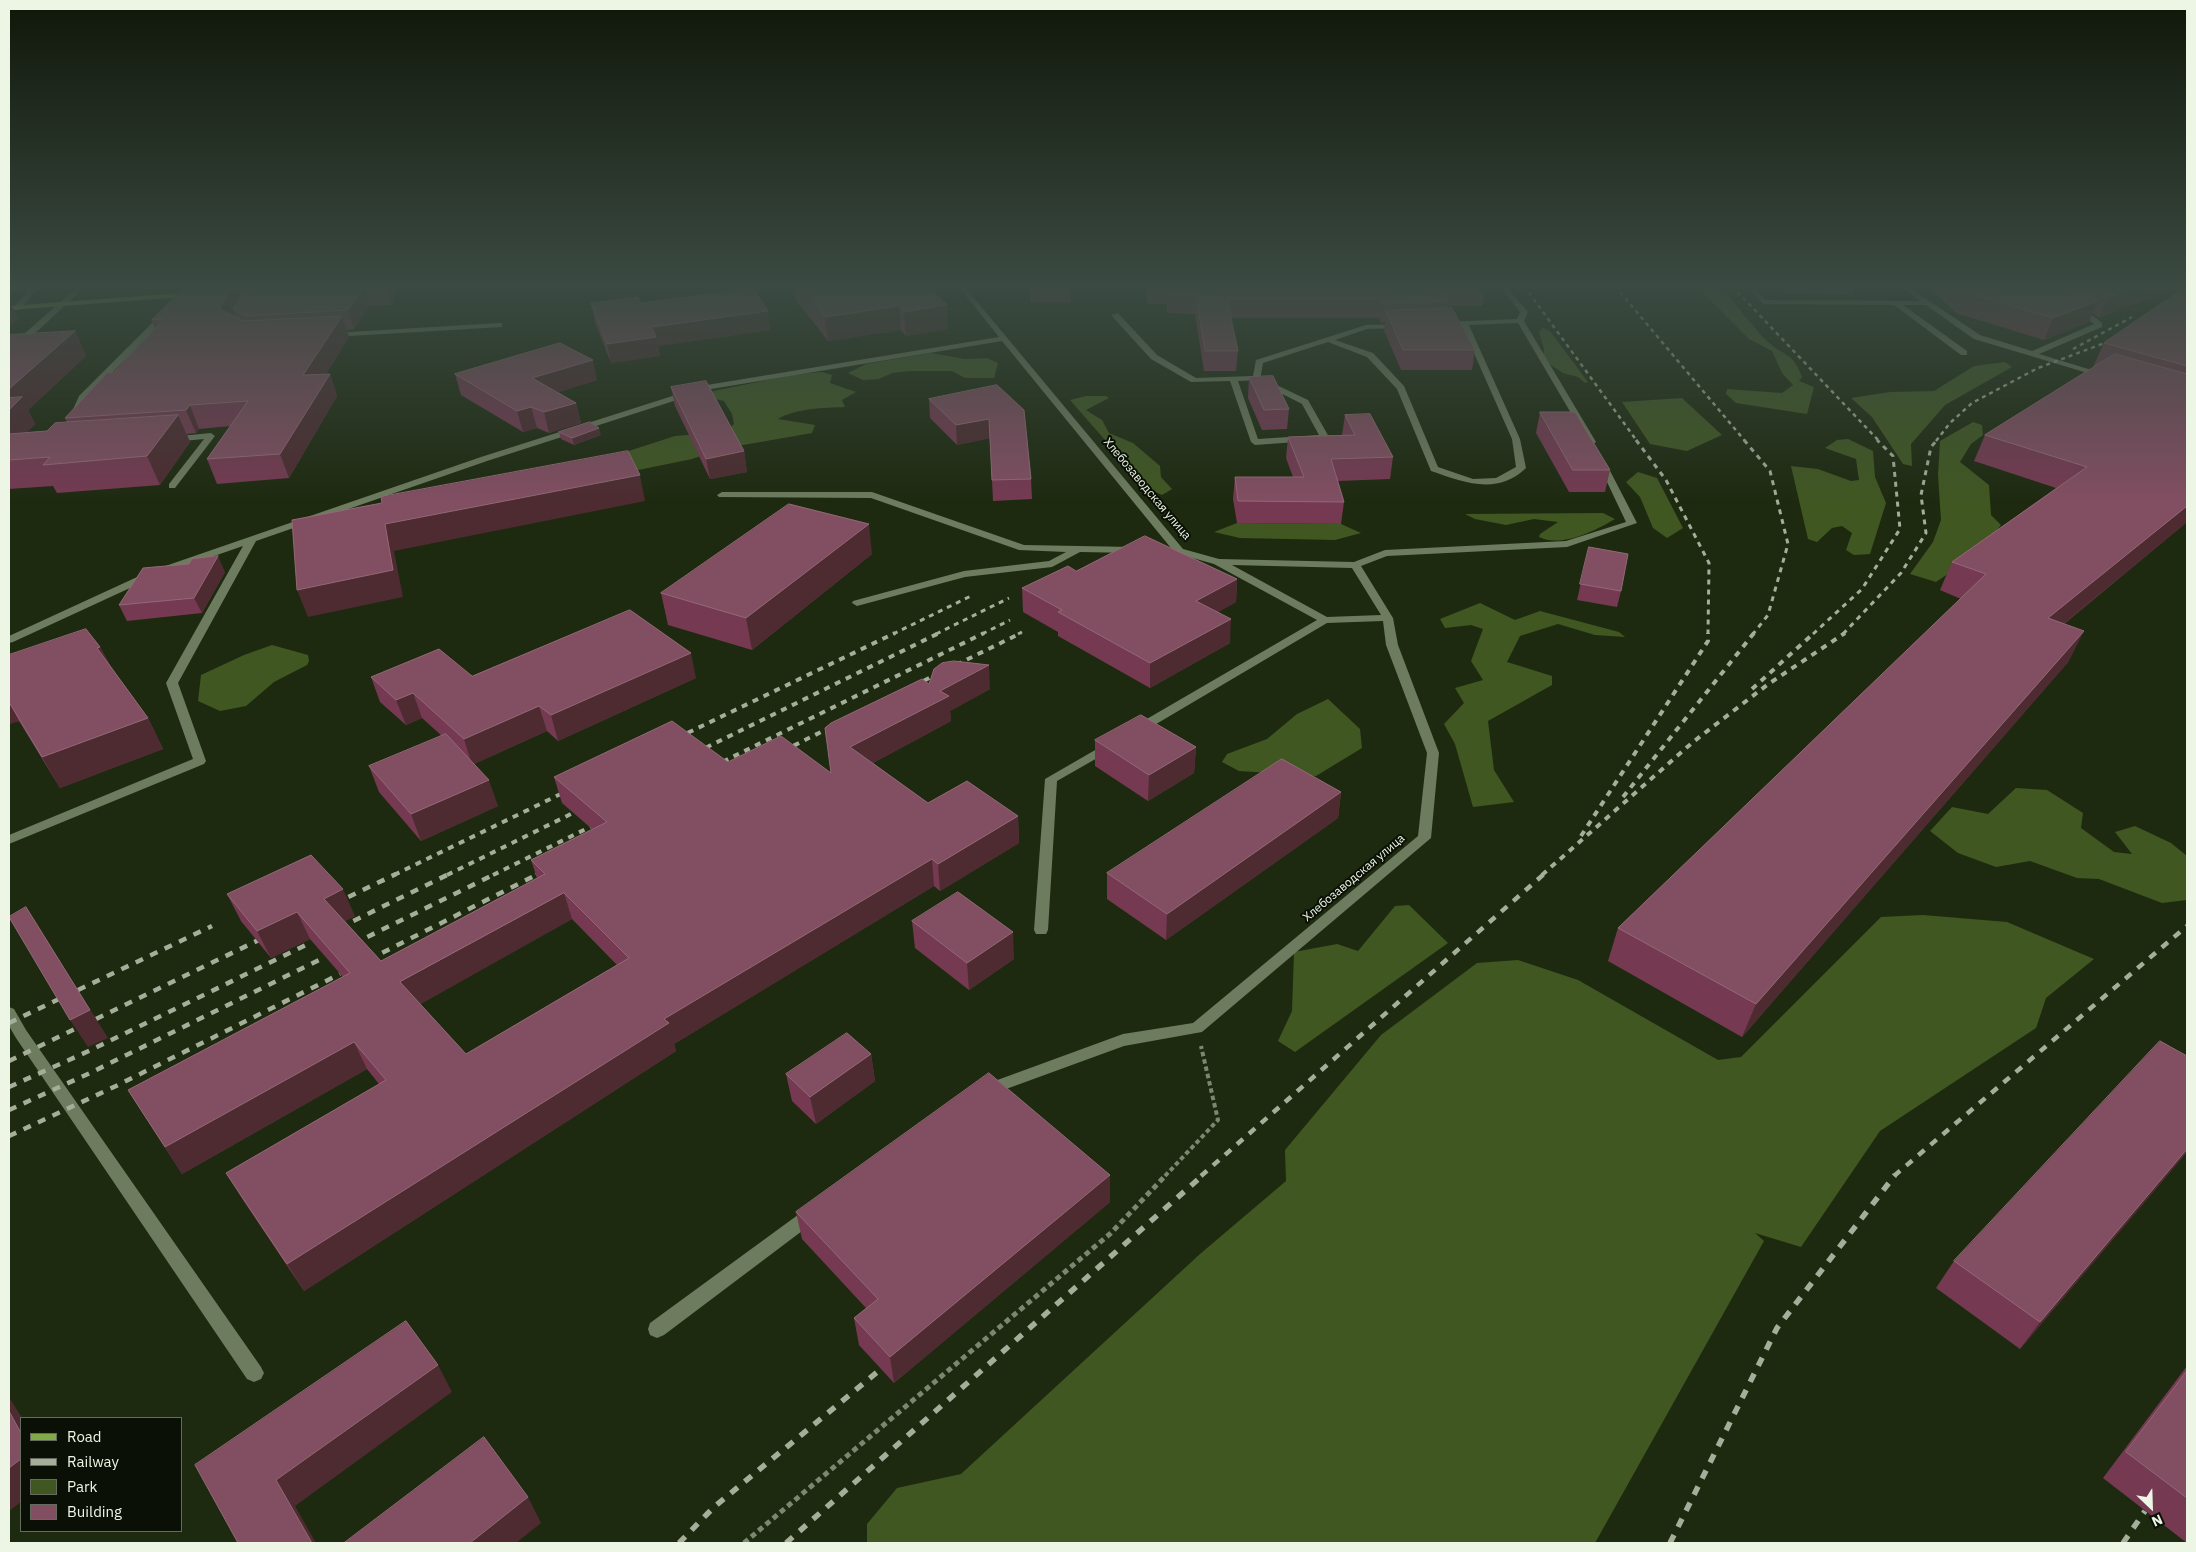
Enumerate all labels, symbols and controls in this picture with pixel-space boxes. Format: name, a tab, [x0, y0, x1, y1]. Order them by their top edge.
street label: Хлебозаводская улица	[1100, 435, 1194, 543]
street label: Хлебозаводская улица	[1300, 831, 1408, 925]
legend	[20, 1417, 182, 1532]
text: Road	[67, 1427, 102, 1446]
text: Railway	[67, 1452, 119, 1471]
text: Park	[67, 1477, 97, 1496]
north arrow	[2126, 1482, 2176, 1532]
text: Building	[67, 1502, 122, 1521]
text: N	[2149, 1510, 2165, 1531]

